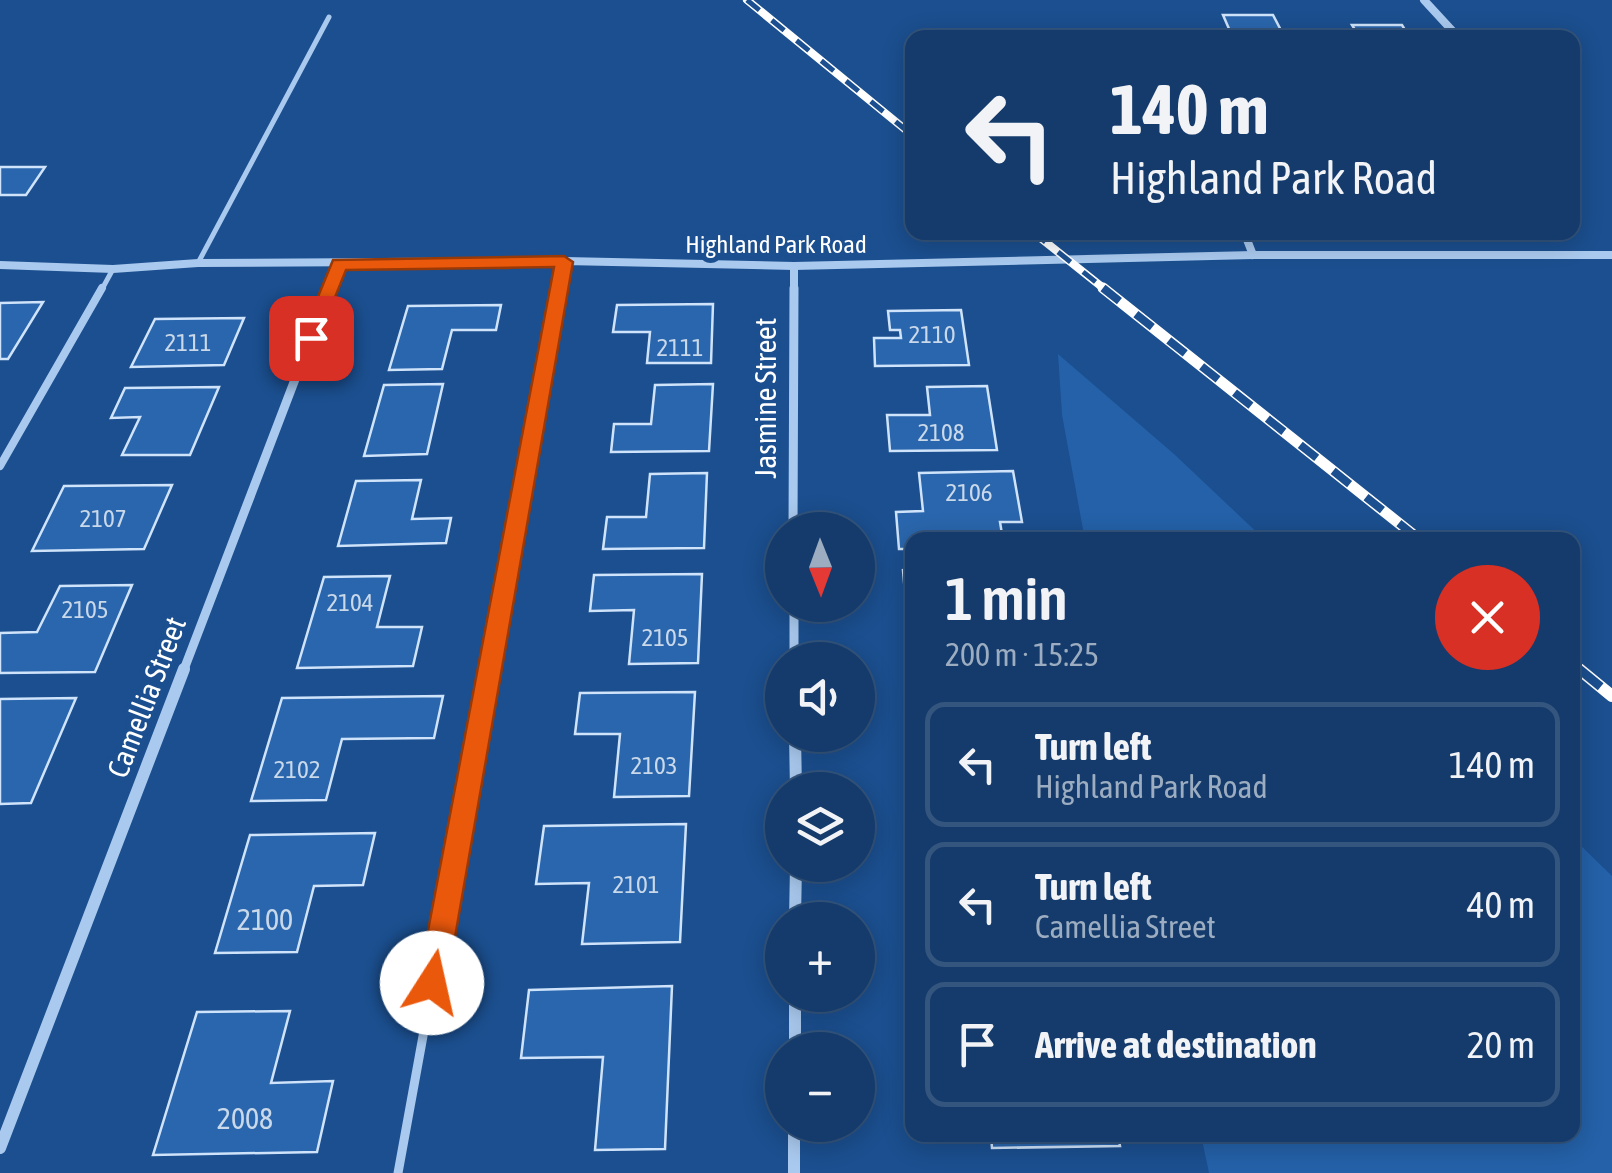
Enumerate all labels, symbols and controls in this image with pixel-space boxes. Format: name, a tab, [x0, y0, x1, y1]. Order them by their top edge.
text: 140 m	[1110, 69, 1269, 149]
icon: left	[945, 70, 1075, 200]
text: Highland Park Road	[1110, 152, 1437, 204]
street label: Highland Park Road	[685, 230, 867, 258]
pin	[269, 296, 354, 381]
icon: arrive	[284, 311, 339, 366]
street label: Jasmine Street	[748, 318, 782, 478]
house number: 2110	[908, 320, 956, 348]
house number: 2111	[164, 328, 212, 356]
house number: 2111	[656, 333, 704, 361]
house number: 2108	[917, 418, 965, 446]
house number: 2106	[945, 478, 993, 506]
house number: 2107	[79, 504, 127, 532]
north arrow	[765, 512, 875, 622]
map controls	[765, 512, 875, 1142]
text: 1 min	[945, 564, 1068, 633]
button: close	[1435, 565, 1540, 670]
house number: 2104	[326, 588, 374, 616]
house number: 2105	[61, 595, 109, 623]
street label: Camellia Street	[100, 612, 192, 782]
house number: 2105	[641, 623, 689, 651]
text: 200 m · 15:25	[945, 636, 1099, 673]
button: sound	[765, 642, 875, 752]
text: Turn left	[1035, 725, 1151, 768]
icon: left	[950, 737, 1005, 792]
text: 140 m	[1449, 743, 1535, 786]
house number: 2103	[630, 751, 678, 779]
house number: 2102	[273, 755, 321, 783]
text: Highland Park Road	[1035, 768, 1268, 805]
button: layers	[765, 772, 875, 882]
text: Turn left	[1035, 865, 1151, 908]
house number: 2101	[612, 870, 660, 898]
icon: left	[950, 877, 1005, 932]
text: 40 m	[1467, 883, 1535, 926]
house number: 2100	[237, 902, 293, 936]
button: +	[765, 902, 875, 1012]
text: Camellia Street	[1035, 908, 1216, 945]
position arrow	[380, 931, 484, 1035]
icon: arrive	[950, 1017, 1005, 1072]
text: Arrive at destination	[1035, 1023, 1317, 1066]
text: 20 m	[1467, 1023, 1535, 1066]
button: −	[765, 1032, 875, 1142]
house number: 2008	[217, 1101, 273, 1135]

